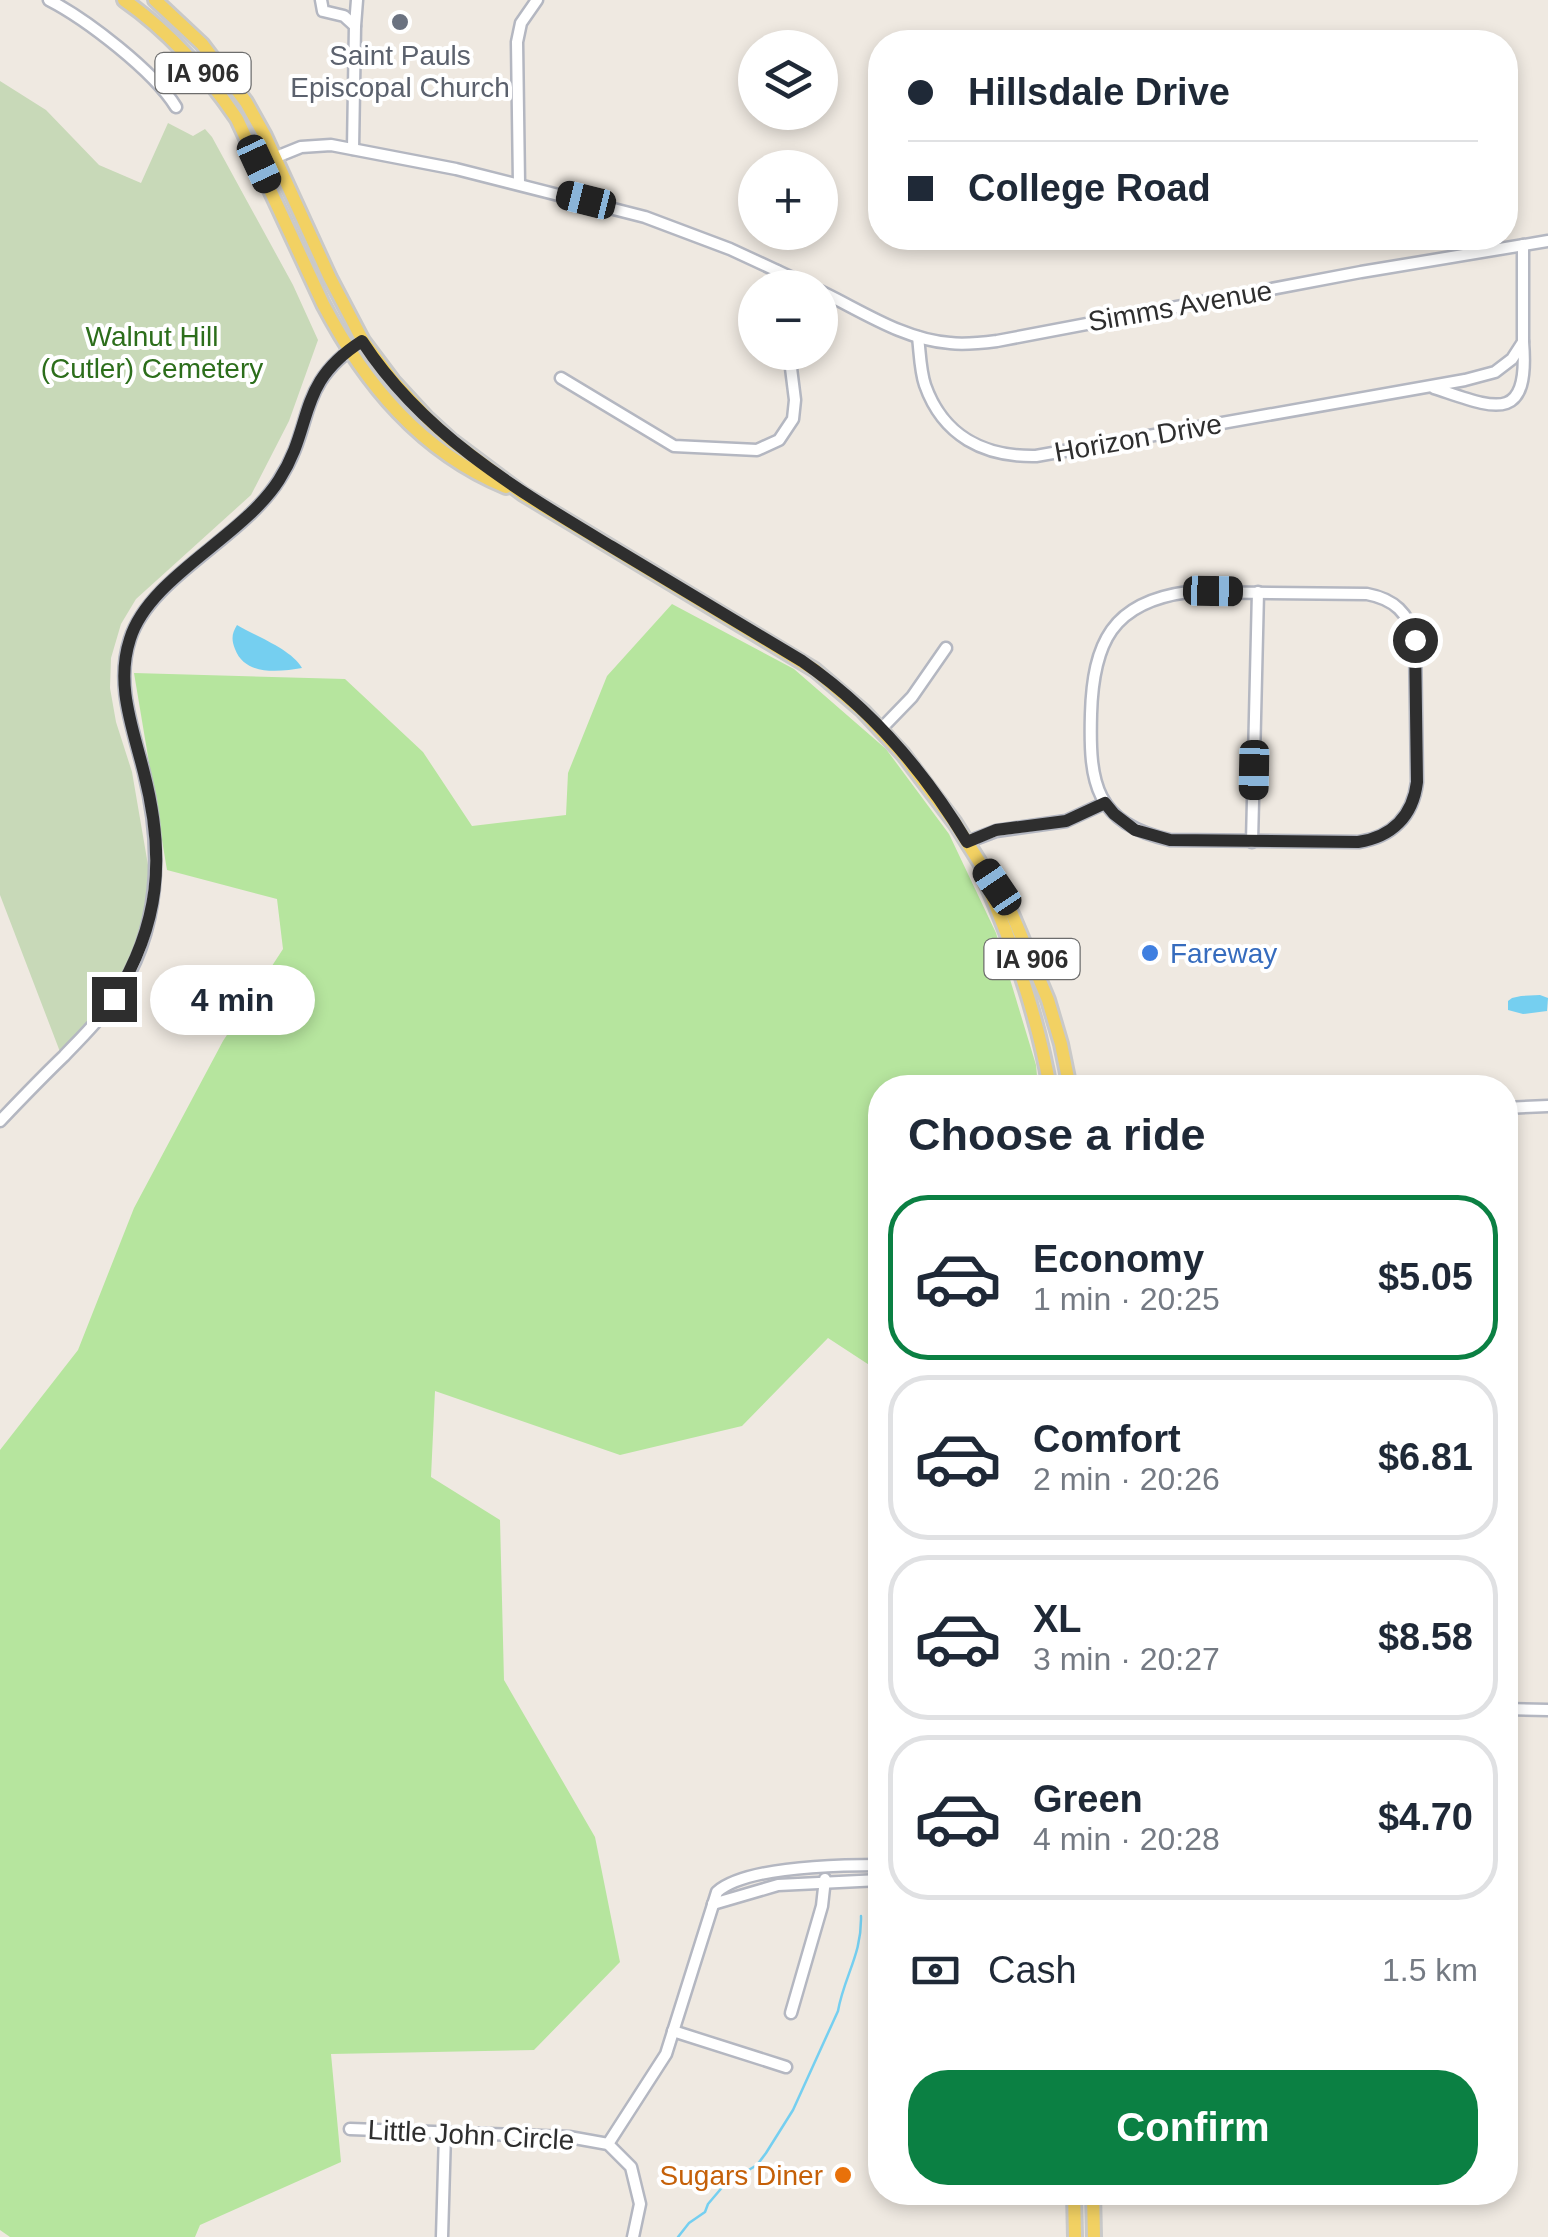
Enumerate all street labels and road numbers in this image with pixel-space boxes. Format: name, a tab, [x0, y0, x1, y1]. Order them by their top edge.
road number: IA 906	[156, 53, 250, 93]
street label: Simms Avenue	[1086, 275, 1274, 337]
street label: Horizon Drive	[1052, 408, 1224, 468]
road number: IA 906	[984, 939, 1080, 979]
street label: Little John Circle	[367, 2114, 575, 2156]

